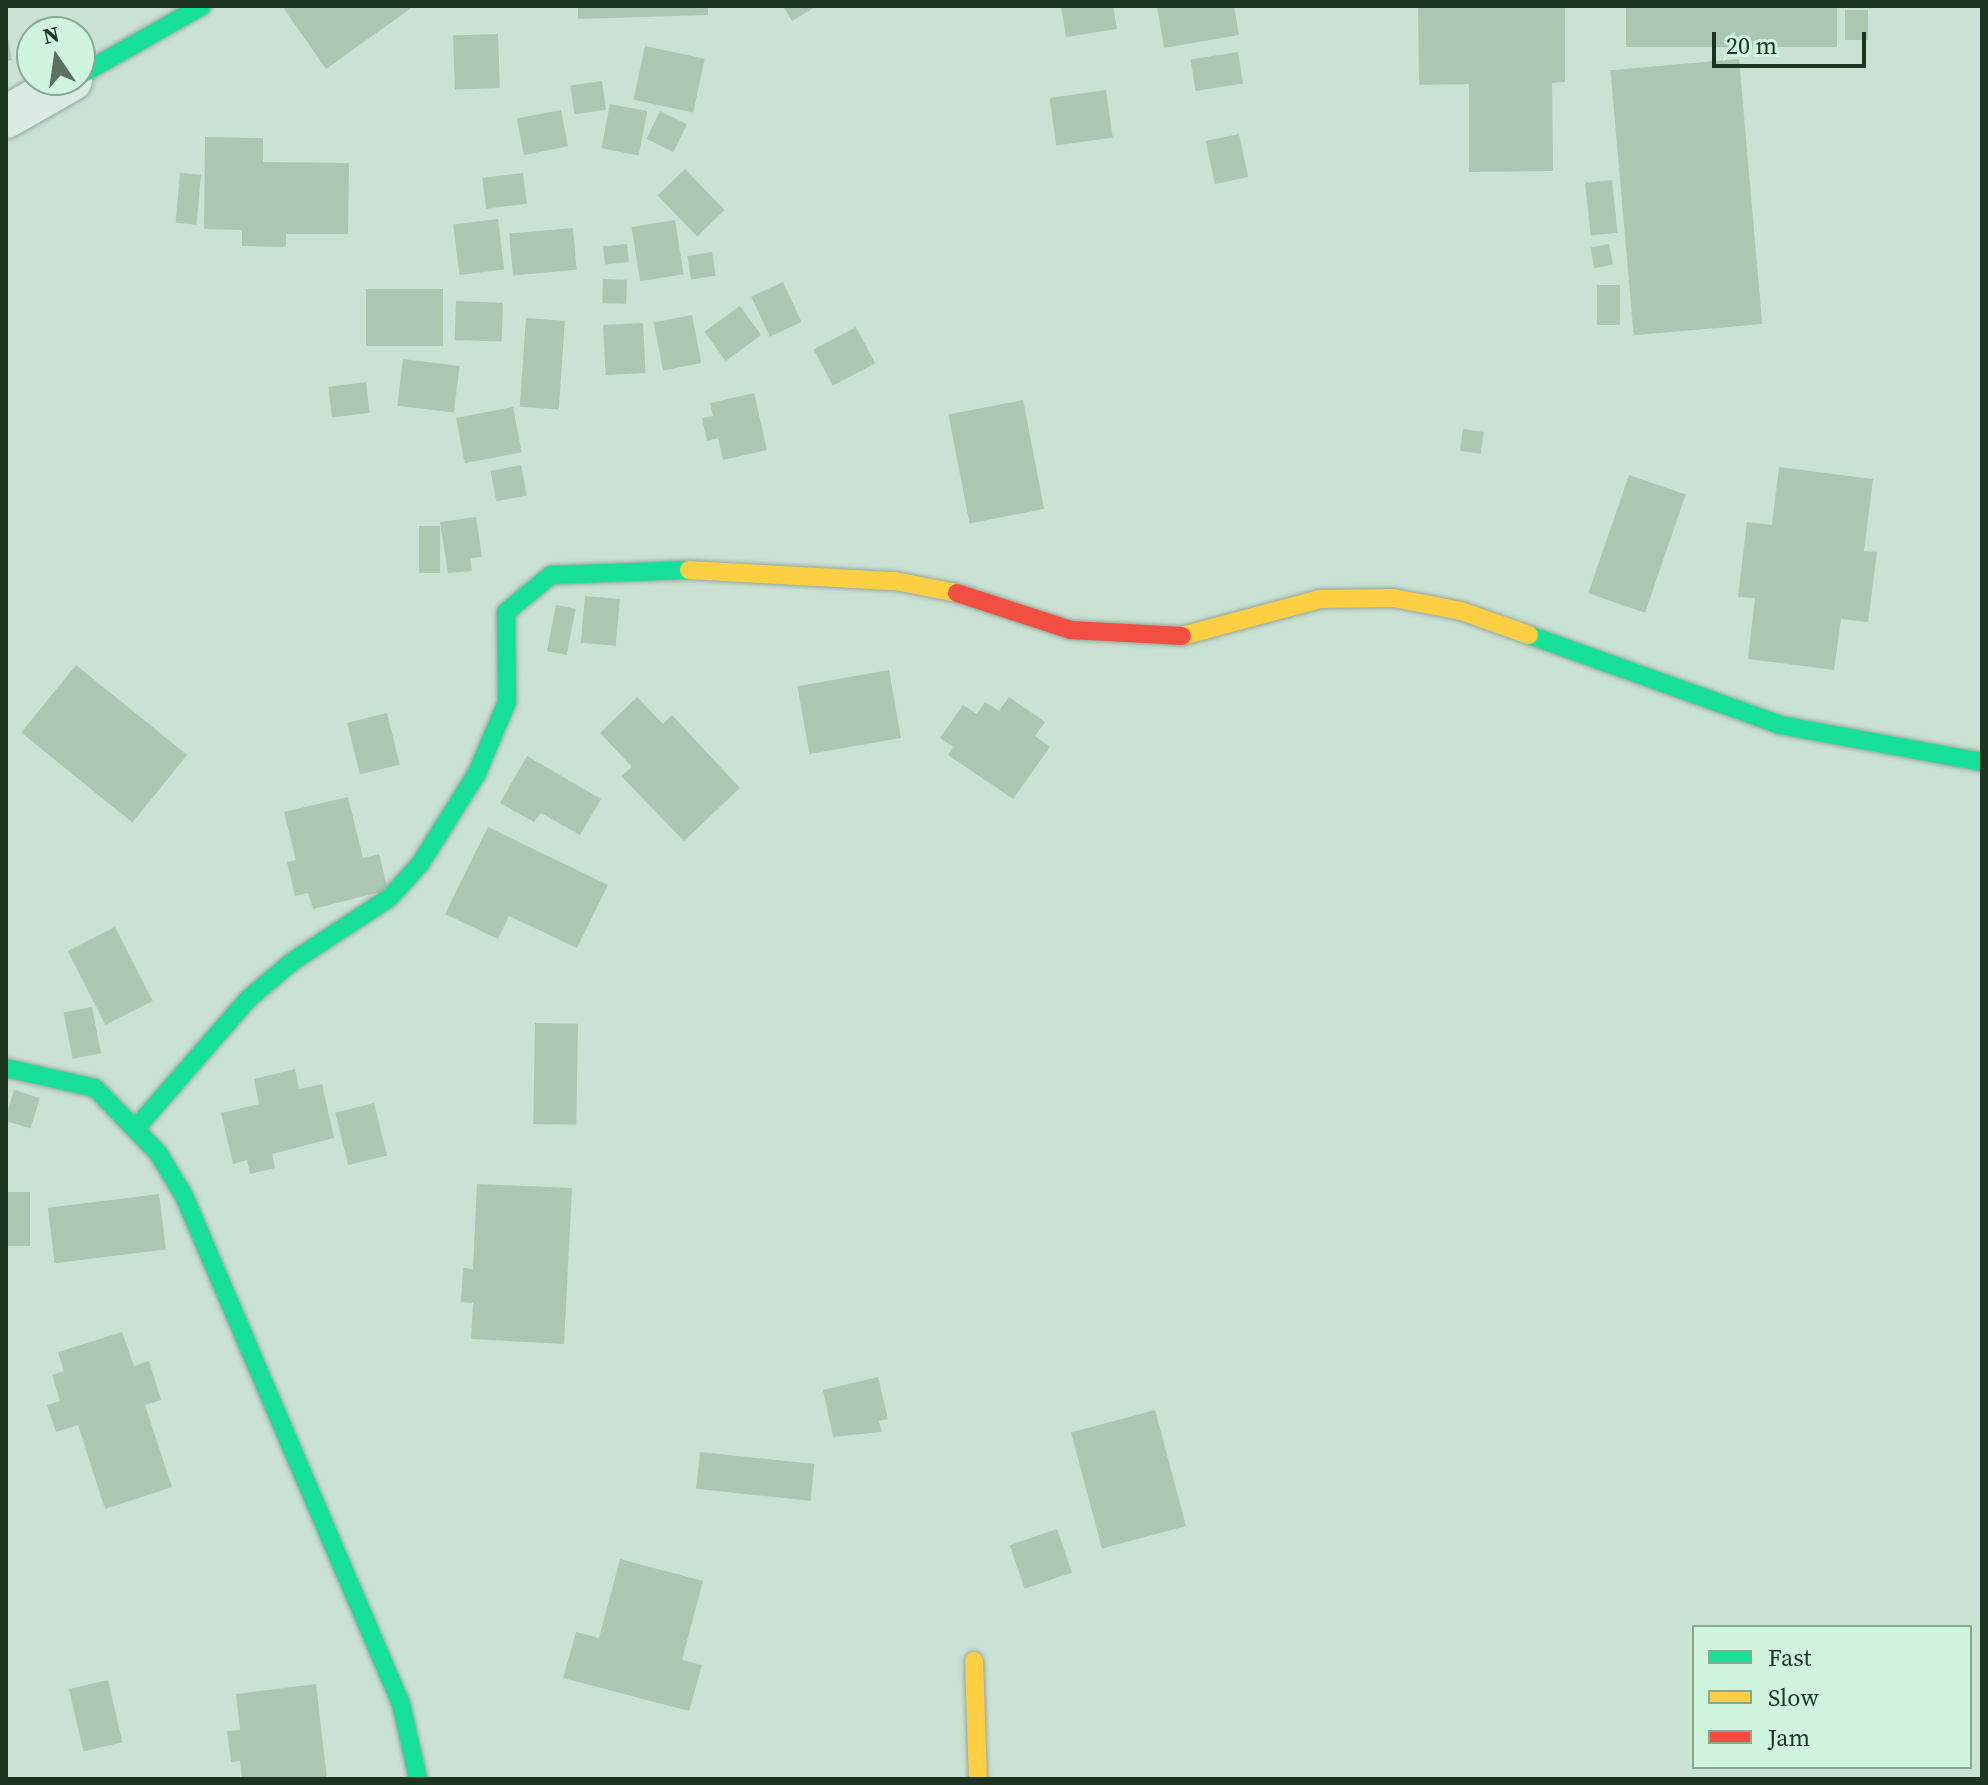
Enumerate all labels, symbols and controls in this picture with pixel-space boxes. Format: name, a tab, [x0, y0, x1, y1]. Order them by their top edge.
north arrow	[16, 16, 96, 96]
scale bar	[1716, 16, 1870, 66]
text: N	[40, 18, 62, 51]
text: 20 m	[1726, 29, 1777, 62]
legend	[1692, 1625, 1972, 1769]
text: Fast	[1768, 1641, 1811, 1674]
text: Slow	[1768, 1681, 1819, 1714]
text: Jam	[1768, 1721, 1810, 1754]

